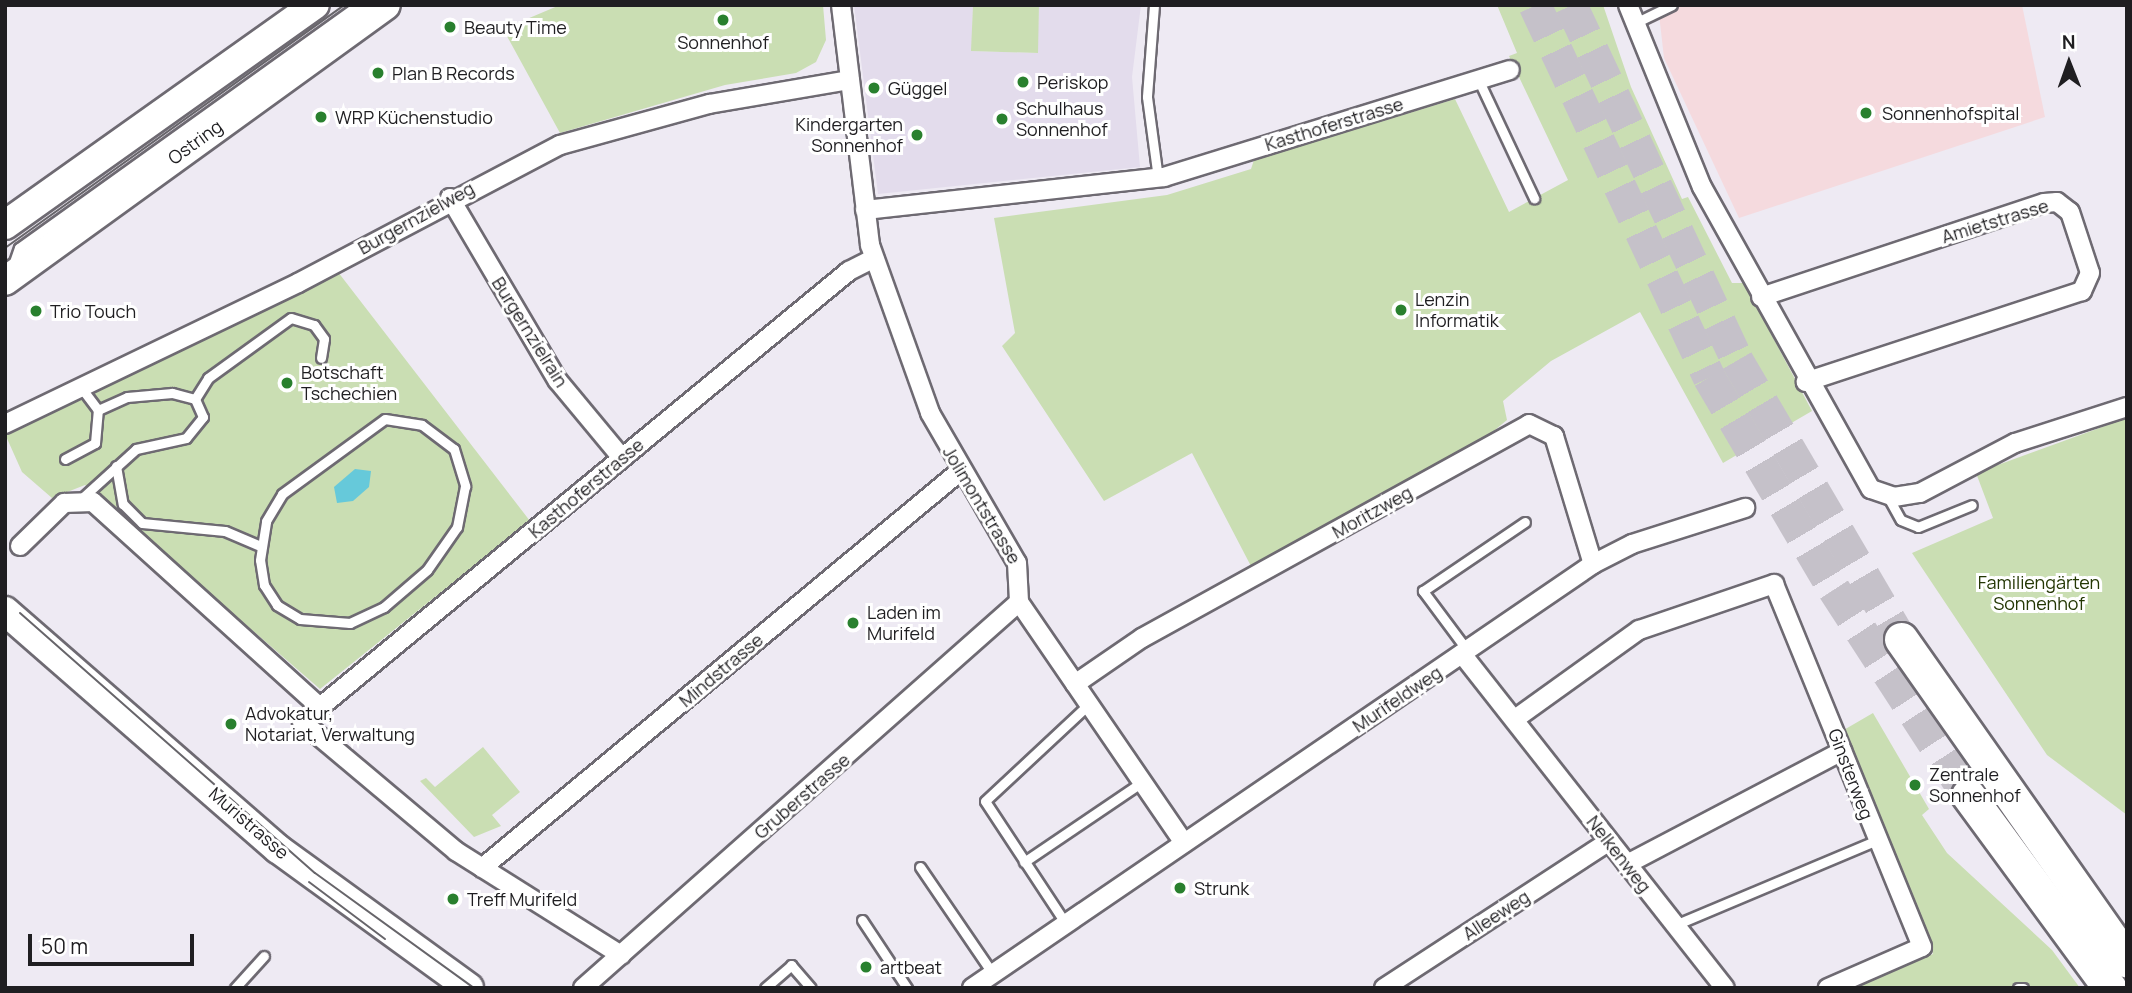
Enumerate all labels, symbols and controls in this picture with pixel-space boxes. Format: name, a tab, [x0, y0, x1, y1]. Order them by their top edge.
marker: Sonnenhof	[715, 12, 731, 28]
place label: Beauty Time	[464, 16, 567, 38]
marker: Beauty Time	[442, 19, 458, 35]
north arrow	[2034, 28, 2104, 98]
text: N	[2062, 29, 2076, 55]
place label: Sonnenhof	[677, 31, 769, 53]
place label: Plan B Records	[392, 62, 515, 84]
marker: Plan B Records	[370, 65, 386, 81]
place label: Periskop	[1037, 71, 1109, 93]
marker: Periskop	[1015, 74, 1031, 90]
place label: Güggel	[888, 77, 947, 99]
marker: Güggel	[866, 80, 882, 96]
street label: Kasthoferstrasse	[1262, 93, 1406, 155]
place label: Schulhaus Sonnenhof	[1016, 98, 1108, 140]
place label: Sonnenhofspital	[1882, 102, 2019, 124]
marker: Sonnenhofspital	[1856, 103, 1876, 123]
place label: WRP Küchenstudio	[335, 106, 493, 128]
marker: WRP Küchenstudio	[313, 109, 329, 125]
marker: Schulhaus Sonnenhof	[994, 111, 1010, 127]
place label: Kindergarten Sonnenhof	[795, 114, 903, 156]
street label: Ostring	[164, 115, 226, 169]
marker: Kindergarten Sonnenhof	[909, 127, 925, 143]
street label: Burgernzielweg	[354, 177, 478, 259]
street label: Amietstrasse	[1939, 194, 2051, 248]
street label: Burgernzielrain	[488, 273, 572, 391]
place label: Lenzin Informatik	[1415, 289, 1499, 332]
place label: Trio Touch	[50, 300, 136, 322]
marker: Lenzin Informatik	[1393, 302, 1409, 318]
marker: Trio Touch	[28, 303, 44, 319]
place label: Botschaft Tschechien	[301, 362, 397, 404]
marker: Botschaft Tschechien	[279, 375, 295, 391]
street label: Kasthoferstrasse	[524, 434, 648, 542]
street label: Jolimontstrasse	[938, 442, 1026, 568]
street label: Moritzweg	[1328, 481, 1416, 543]
park label: Familiengärten Sonnenhof	[1978, 572, 2100, 614]
place label: Laden im Murifeld	[867, 602, 941, 644]
marker: Laden im Murifeld	[845, 615, 861, 631]
street label: Mindstrasse	[675, 629, 767, 711]
street label: Murifeldweg	[1348, 661, 1446, 737]
place label: Advokatur, Notariat, Verwaltung	[245, 703, 415, 746]
marker: Advokatur, Notariat, Verwaltung	[223, 716, 239, 732]
street label: Ginsterweg	[1824, 726, 1878, 822]
street label: Gruberstrasse	[750, 749, 854, 843]
place label: Zentrale Sonnenhof	[1929, 764, 2021, 806]
marker: Zentrale Sonnenhof	[1907, 777, 1923, 793]
street label: Muristrasse	[205, 782, 293, 864]
street label: Nelkenweg	[1582, 811, 1656, 897]
place label: Strunk	[1194, 877, 1249, 899]
marker: Strunk	[1172, 880, 1188, 896]
street label: Alleeweg	[1459, 885, 1533, 945]
place label: Treff Murifeld	[467, 888, 577, 910]
marker: Treff Murifeld	[445, 891, 461, 907]
scale bar	[32, 920, 198, 964]
text: 50 m	[41, 932, 88, 960]
place label: artbeat	[880, 956, 942, 978]
marker: artbeat	[858, 959, 874, 975]

